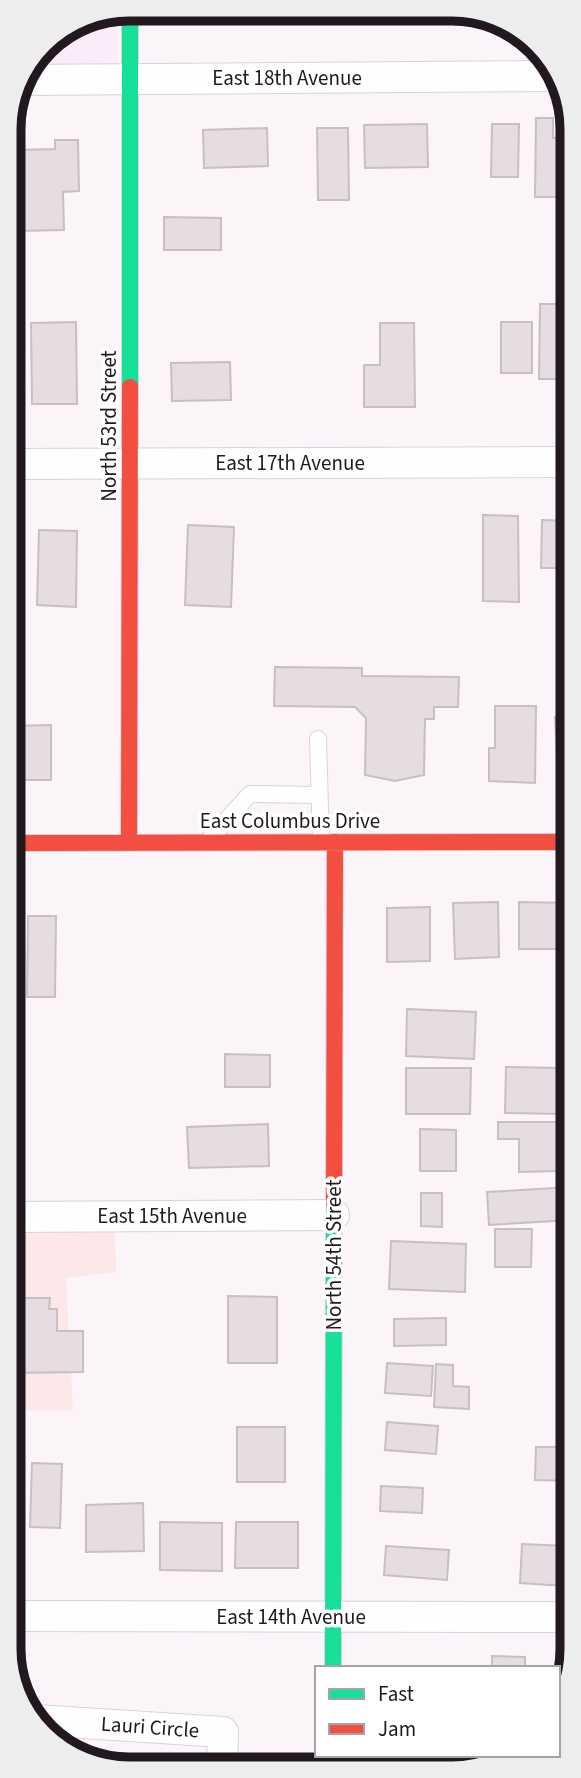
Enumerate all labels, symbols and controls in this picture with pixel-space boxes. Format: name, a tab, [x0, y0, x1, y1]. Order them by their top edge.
street label: East 18th Avenue	[212, 63, 362, 93]
street label: North 53rd Street	[94, 350, 124, 502]
street label: East 17th Avenue	[215, 448, 365, 478]
street label: East Columbus Drive	[200, 806, 380, 836]
street label: North 54th Street	[319, 1179, 349, 1331]
street label: East 15th Avenue	[97, 1201, 247, 1231]
street label: East 14th Avenue	[216, 1602, 366, 1632]
legend	[315, 1666, 560, 1757]
text: Fast	[378, 1679, 414, 1709]
street label: Lauri Circle	[100, 1709, 200, 1745]
text: Jam	[378, 1714, 416, 1744]

